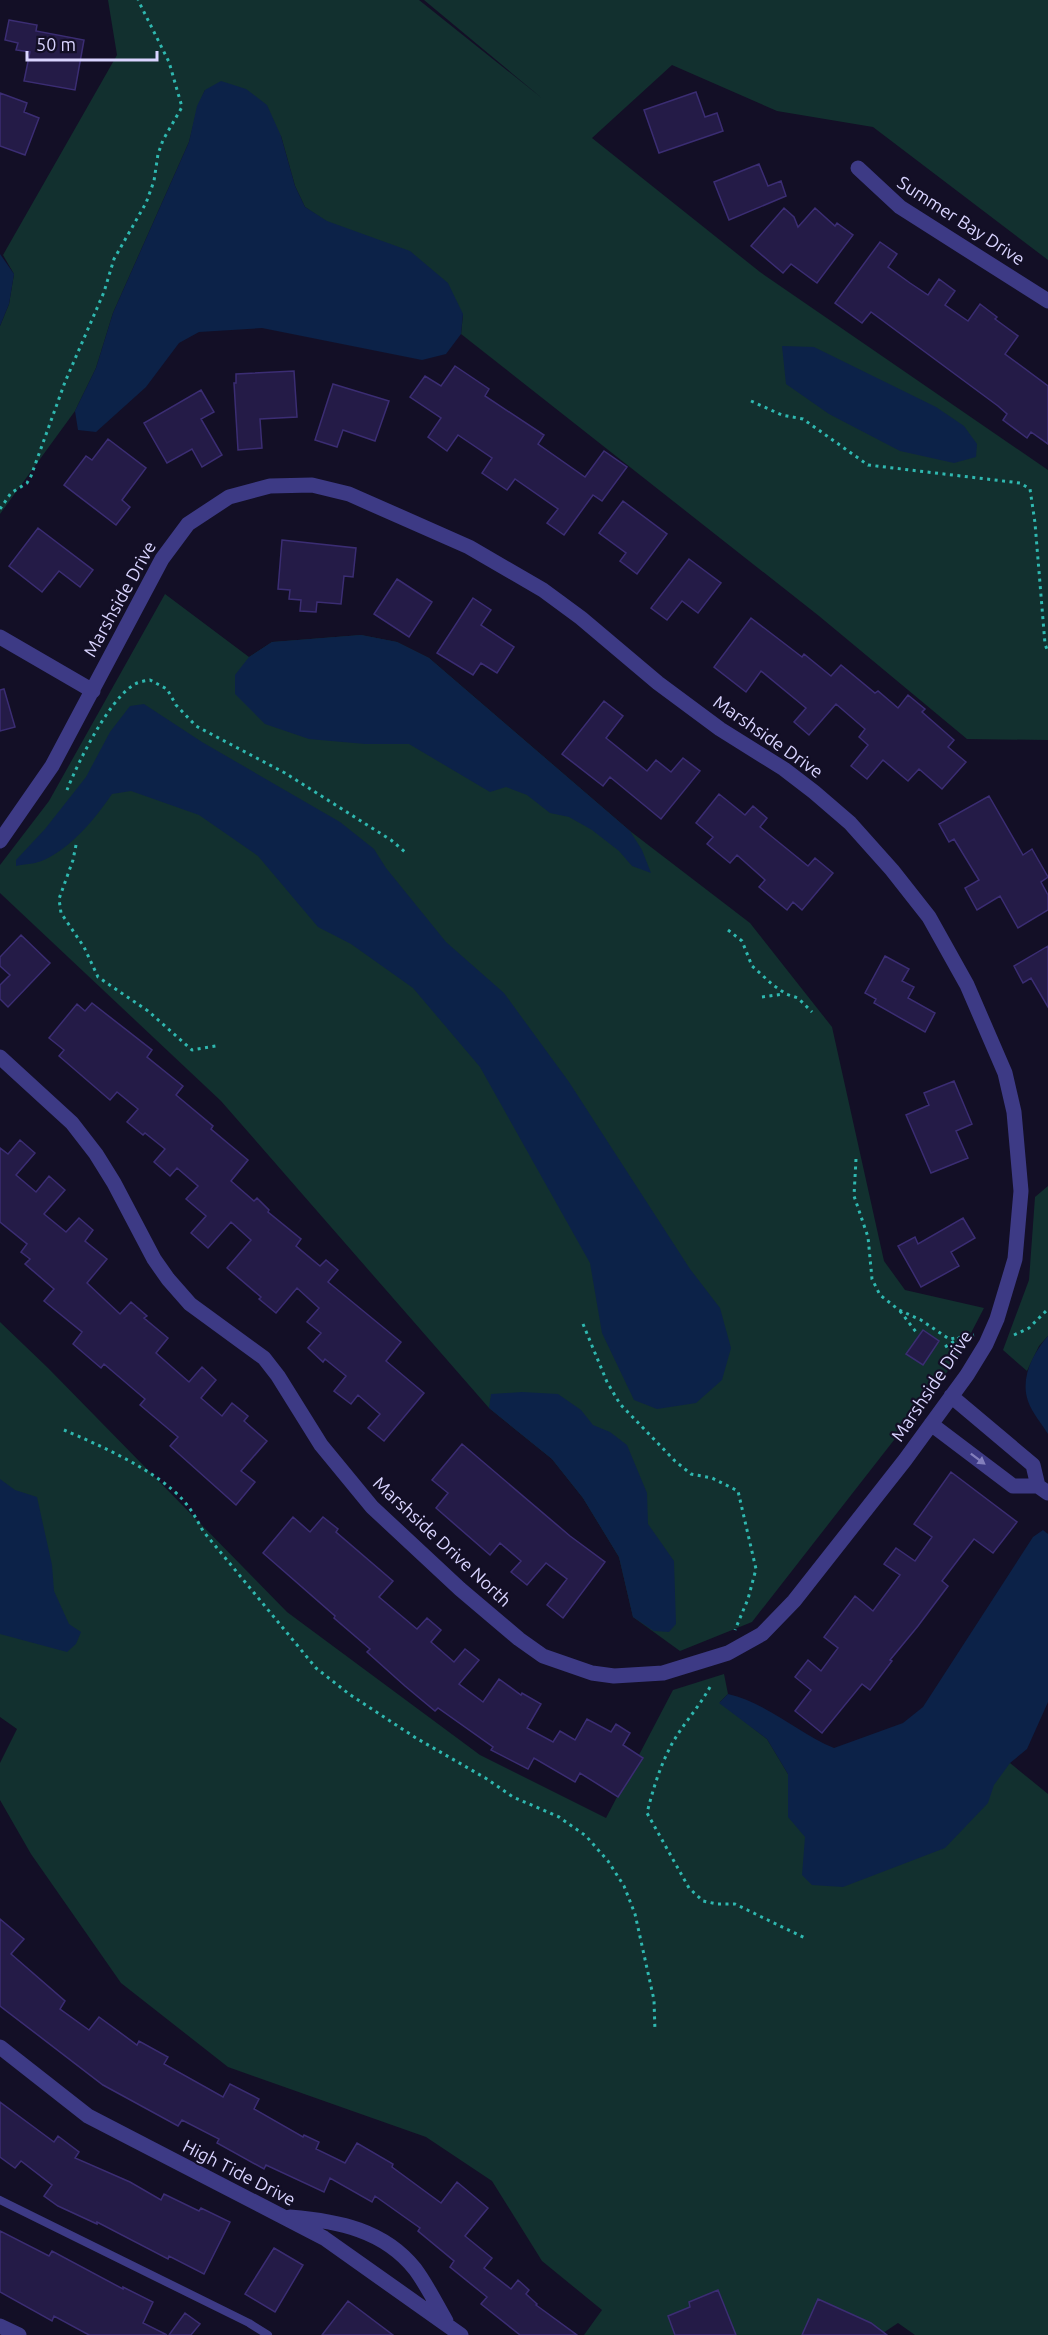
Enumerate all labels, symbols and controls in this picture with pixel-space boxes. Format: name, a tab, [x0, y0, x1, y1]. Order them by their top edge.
scale bar	[27, 24, 158, 62]
text: 50 m	[36, 34, 76, 54]
street label: Summer Bay Drive	[894, 172, 1029, 269]
street label: Marshside Drive	[79, 537, 159, 660]
street label: Marshside Drive	[710, 691, 827, 781]
street label: Marshside Drive	[887, 1326, 976, 1445]
one-way arrow	[969, 1453, 985, 1465]
street label: Marshside Drive North	[370, 1472, 516, 1610]
street label: High Tide Drive	[180, 2135, 299, 2209]

